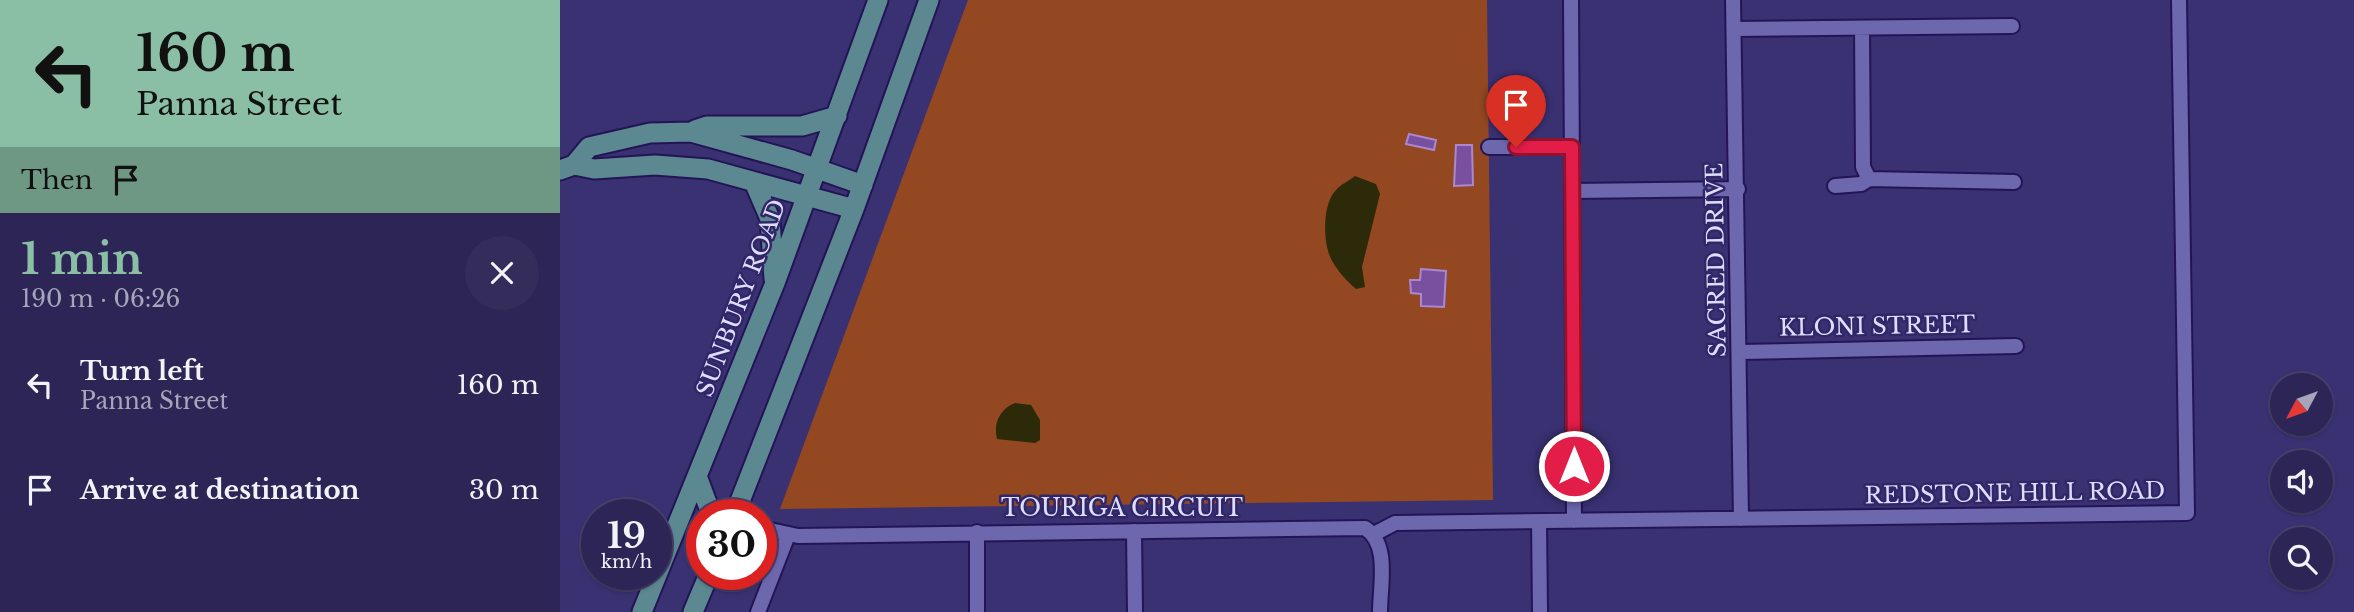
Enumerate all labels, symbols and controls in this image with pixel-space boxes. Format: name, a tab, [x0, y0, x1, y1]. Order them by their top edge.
text: 160 m	[136, 23, 295, 84]
icon: left	[21, 28, 112, 119]
pin	[1486, 75, 1546, 147]
text: Panna Street	[136, 84, 342, 124]
icon: arrive	[1497, 86, 1535, 124]
icon: arrive	[107, 161, 145, 199]
street label: SACRED DRIVE	[1700, 163, 1732, 357]
text: Then	[21, 164, 93, 196]
street label: SUNBURY ROAD	[690, 195, 792, 401]
text: 1 min	[21, 233, 143, 285]
button: close	[465, 236, 539, 310]
text: 190 m · 06:26	[21, 285, 180, 313]
street label: KLONI STREET	[1779, 310, 1976, 342]
text: Turn left	[80, 355, 204, 387]
icon: left	[21, 366, 59, 404]
text: 160 m	[457, 369, 539, 401]
north arrow	[2270, 373, 2333, 436]
map controls	[2270, 373, 2333, 590]
text: Panna Street	[80, 387, 228, 415]
position arrow	[1537, 429, 1611, 503]
button: sound	[2270, 450, 2333, 513]
icon: arrive	[21, 471, 59, 509]
text: Arrive at destination	[80, 474, 360, 506]
text: 30 m	[469, 474, 539, 506]
street label: REDSTONE HILL ROAD	[1864, 476, 2166, 510]
street label: TOURIGA CIRCUIT	[1001, 494, 1244, 522]
speed limit sign: 30	[686, 499, 777, 590]
text: 19	[607, 514, 646, 557]
button: search	[2270, 527, 2333, 590]
text: km/h	[601, 551, 652, 573]

